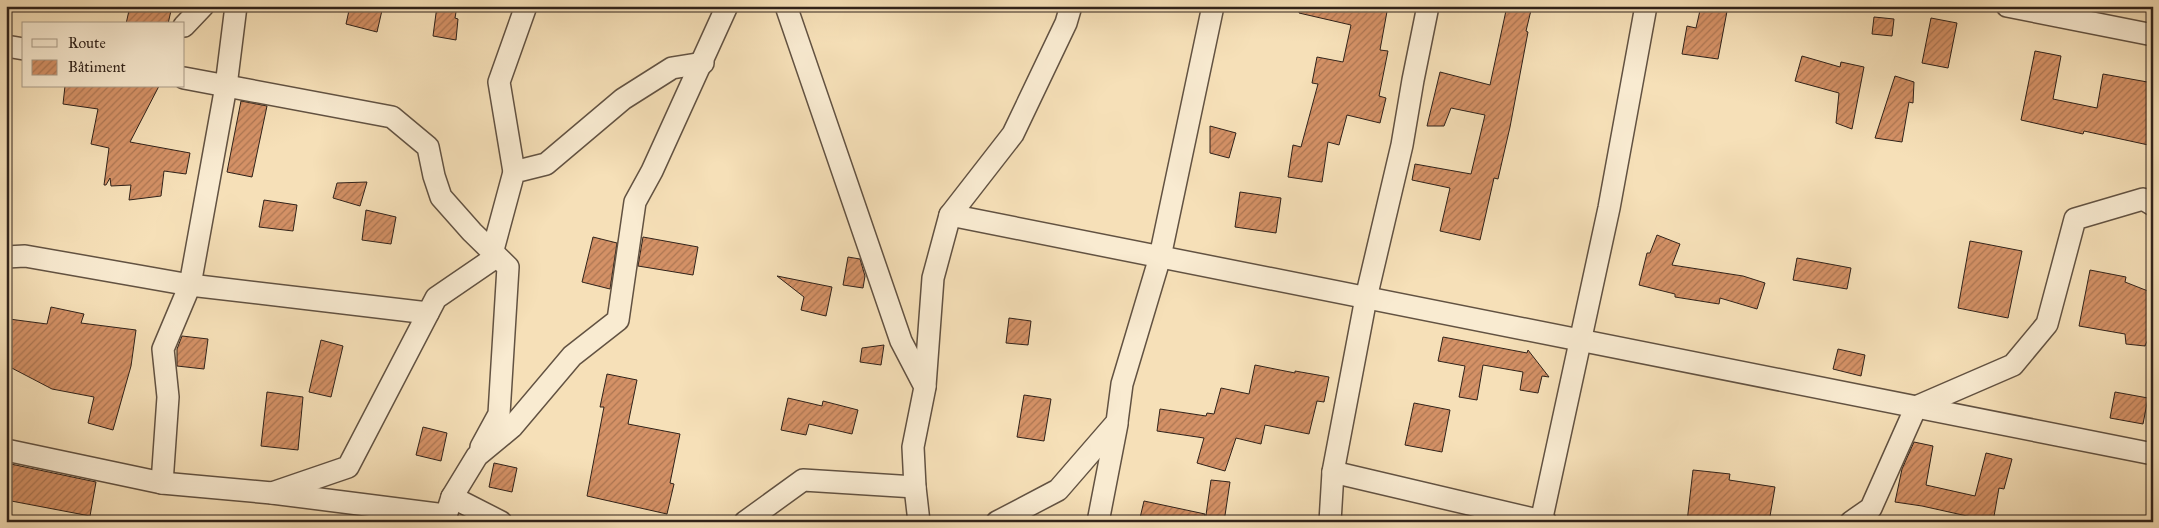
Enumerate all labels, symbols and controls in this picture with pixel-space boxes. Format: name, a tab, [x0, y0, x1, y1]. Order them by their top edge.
legend	[22, 22, 185, 88]
text: Route	[68, 34, 106, 52]
text: Bâtiment	[68, 58, 127, 76]

